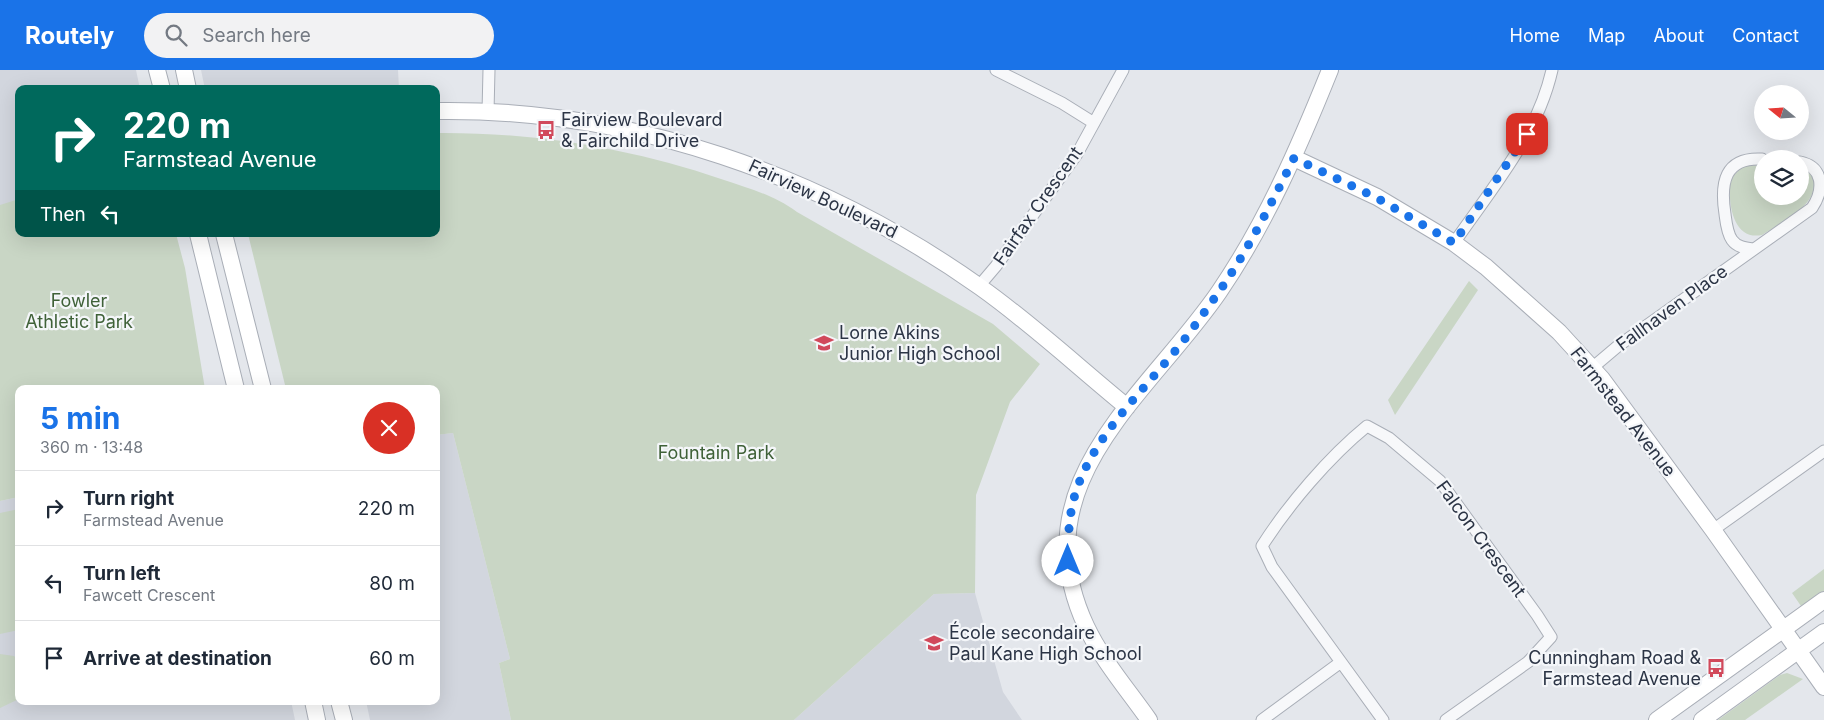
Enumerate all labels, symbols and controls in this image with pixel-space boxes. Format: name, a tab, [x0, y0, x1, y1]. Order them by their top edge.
search box	[144, 13, 494, 58]
text: Routely	[25, 21, 114, 50]
icon: search	[162, 21, 190, 49]
text: Search here	[202, 24, 311, 47]
text: Home	[1510, 25, 1560, 46]
text: Map	[1588, 25, 1625, 46]
text: About	[1653, 25, 1704, 46]
text: Contact	[1732, 25, 1799, 46]
north arrow	[1754, 85, 1809, 140]
map controls	[1754, 85, 1809, 205]
text: 220 m	[123, 104, 231, 146]
icon: right	[40, 105, 105, 170]
place label: Fairview Boulevard & Fairchild Drive	[561, 109, 723, 151]
pin	[1506, 113, 1548, 155]
bus stop icon: Fairview Boulevard & Fairchild Drive	[535, 119, 557, 141]
icon: arrive	[1513, 120, 1541, 148]
street label: Fairfax Crescent	[989, 142, 1086, 269]
text: Farmstead Avenue	[123, 146, 317, 172]
button: layers	[1754, 150, 1809, 205]
street label: Fairview Boulevard	[746, 155, 901, 242]
icon: left	[96, 200, 124, 228]
text: Then	[40, 203, 86, 226]
street label: Fallhaven Place	[1612, 260, 1731, 355]
park label: Fowler Athletic Park	[25, 290, 133, 332]
place label: Lorne Akins Junior High School	[839, 322, 1000, 364]
school or university icon: Lorne Akins Junior High School	[813, 332, 835, 354]
street label: Farmstead Avenue	[1566, 343, 1680, 481]
text: 5 min	[40, 400, 120, 436]
button: close	[363, 402, 415, 454]
text: 360 m · 13:48	[40, 437, 143, 457]
park label: Fountain Park	[658, 442, 774, 463]
street label: Falcon Crescent	[1432, 477, 1531, 601]
text: Turn right	[83, 487, 174, 510]
icon: right	[40, 494, 68, 522]
text: 220 m	[358, 497, 415, 520]
text: Farmstead Avenue	[83, 510, 224, 530]
position arrow	[1041, 534, 1093, 586]
text: Turn left	[83, 562, 161, 585]
icon: left	[40, 569, 68, 597]
text: 80 m	[369, 572, 415, 595]
text: Fawcett Crescent	[83, 585, 215, 605]
place label: École secondaire Paul Kane High School	[949, 621, 1142, 664]
school or university icon: École secondaire Paul Kane High School	[923, 632, 945, 654]
icon: arrive	[40, 644, 68, 672]
text: Arrive at destination	[83, 647, 272, 670]
text: 60 m	[369, 647, 415, 670]
place label: Cunningham Road & Farmstead Avenue	[1528, 647, 1701, 689]
bus stop icon: Cunningham Road & Farmstead Avenue	[1705, 657, 1727, 679]

